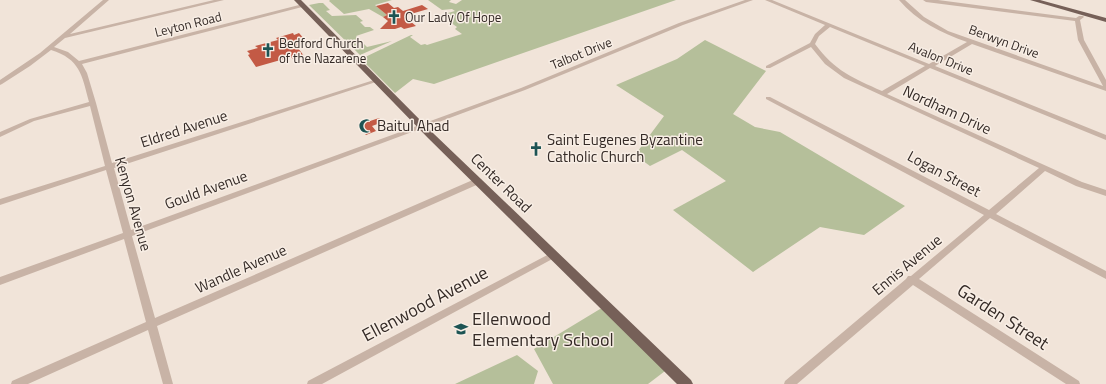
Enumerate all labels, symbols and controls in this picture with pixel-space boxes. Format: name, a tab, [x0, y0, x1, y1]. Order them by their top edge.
street label: Leyton Road	[152, 6, 224, 42]
place label: Our Lady Of Hope	[405, 7, 501, 27]
church icon: Our Lady Of Hope	[386, 9, 402, 25]
street label: Berwyn Drive	[966, 19, 1042, 63]
street label: Talbot Drive	[547, 32, 615, 74]
place label: Bedford Church of the Nazarene	[279, 33, 366, 68]
street label: Avalon Drive	[906, 36, 976, 80]
church icon: Bedford Church of the Nazarene	[260, 42, 276, 58]
street label: Nordham Drive	[899, 79, 995, 140]
street label: Eldred Avenue	[137, 104, 230, 153]
place label: Baitul Ahad	[377, 114, 449, 137]
mosque icon: Baitul Ahad	[358, 118, 374, 134]
place label: Saint Eugenes Byzantine Catholic Church	[547, 128, 703, 168]
church icon: Saint Eugenes Byzantine Catholic Church	[528, 141, 544, 157]
street label: Logan Street	[903, 145, 986, 203]
street label: Center Road	[466, 147, 537, 218]
street label: Kenyon Avenue	[109, 154, 158, 254]
street label: Gould Avenue	[161, 164, 251, 215]
street label: Ennis Avenue	[867, 229, 947, 301]
street label: Wandle Avenue	[191, 238, 290, 299]
street label: Ellenwood Avenue	[357, 259, 493, 348]
street label: Garden Street	[952, 277, 1055, 357]
place label: Ellenwood Elementary School	[472, 305, 614, 353]
school or university icon: Ellenwood Elementary School	[453, 321, 469, 337]

